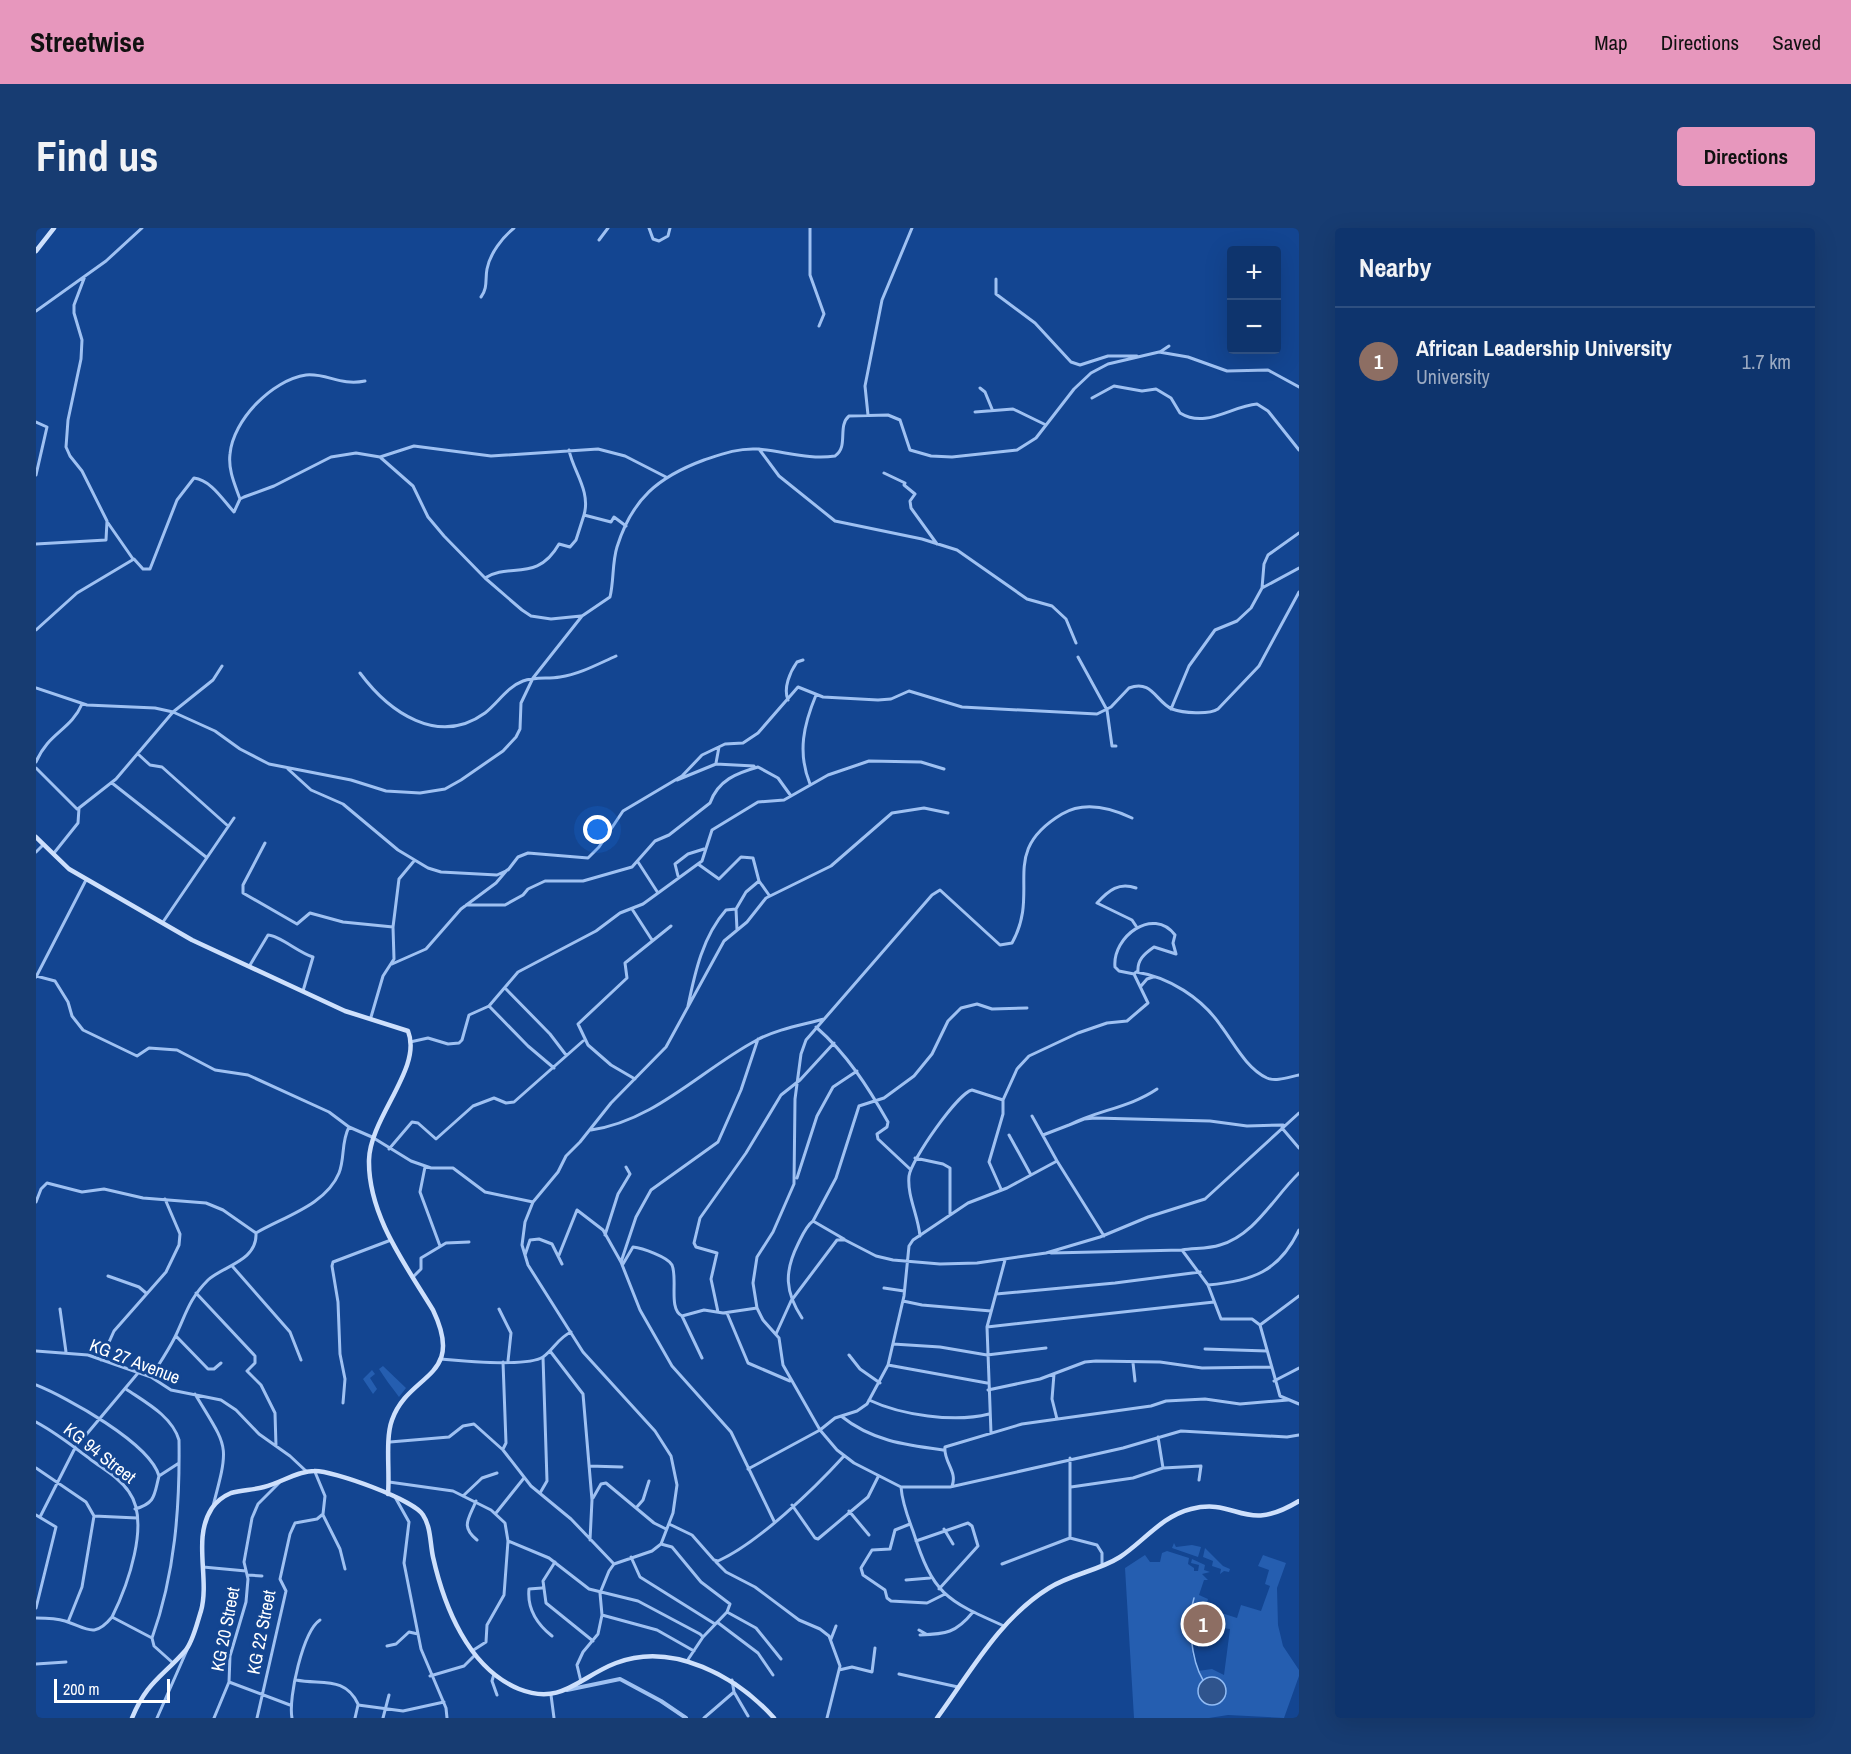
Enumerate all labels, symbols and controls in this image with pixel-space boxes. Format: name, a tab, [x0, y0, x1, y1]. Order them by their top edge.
text: Streetwise	[30, 23, 145, 61]
text: Map	[1594, 28, 1628, 57]
text: Directions	[1661, 28, 1739, 57]
text: Saved	[1772, 28, 1821, 57]
button: Directions	[1677, 127, 1815, 186]
text: Find us	[36, 128, 158, 184]
map controls	[1227, 246, 1281, 354]
button: +	[1227, 246, 1281, 300]
text: Nearby	[1359, 250, 1431, 285]
button: −	[1227, 300, 1281, 354]
text: African Leadership University	[1416, 333, 1672, 363]
text: 1	[1374, 348, 1383, 375]
text: 1.7 km	[1742, 348, 1791, 375]
text: University	[1416, 363, 1490, 390]
your location	[583, 815, 612, 844]
street label: KG 27 Avenue	[86, 1332, 184, 1390]
street label: KG 94 Street	[59, 1417, 141, 1489]
street label: KG 20 Street	[205, 1585, 245, 1673]
street label: KG 22 Street	[241, 1588, 281, 1676]
pin: 1	[1184, 1602, 1222, 1646]
scale bar	[54, 1676, 170, 1704]
text: 200 m	[63, 1678, 99, 1700]

